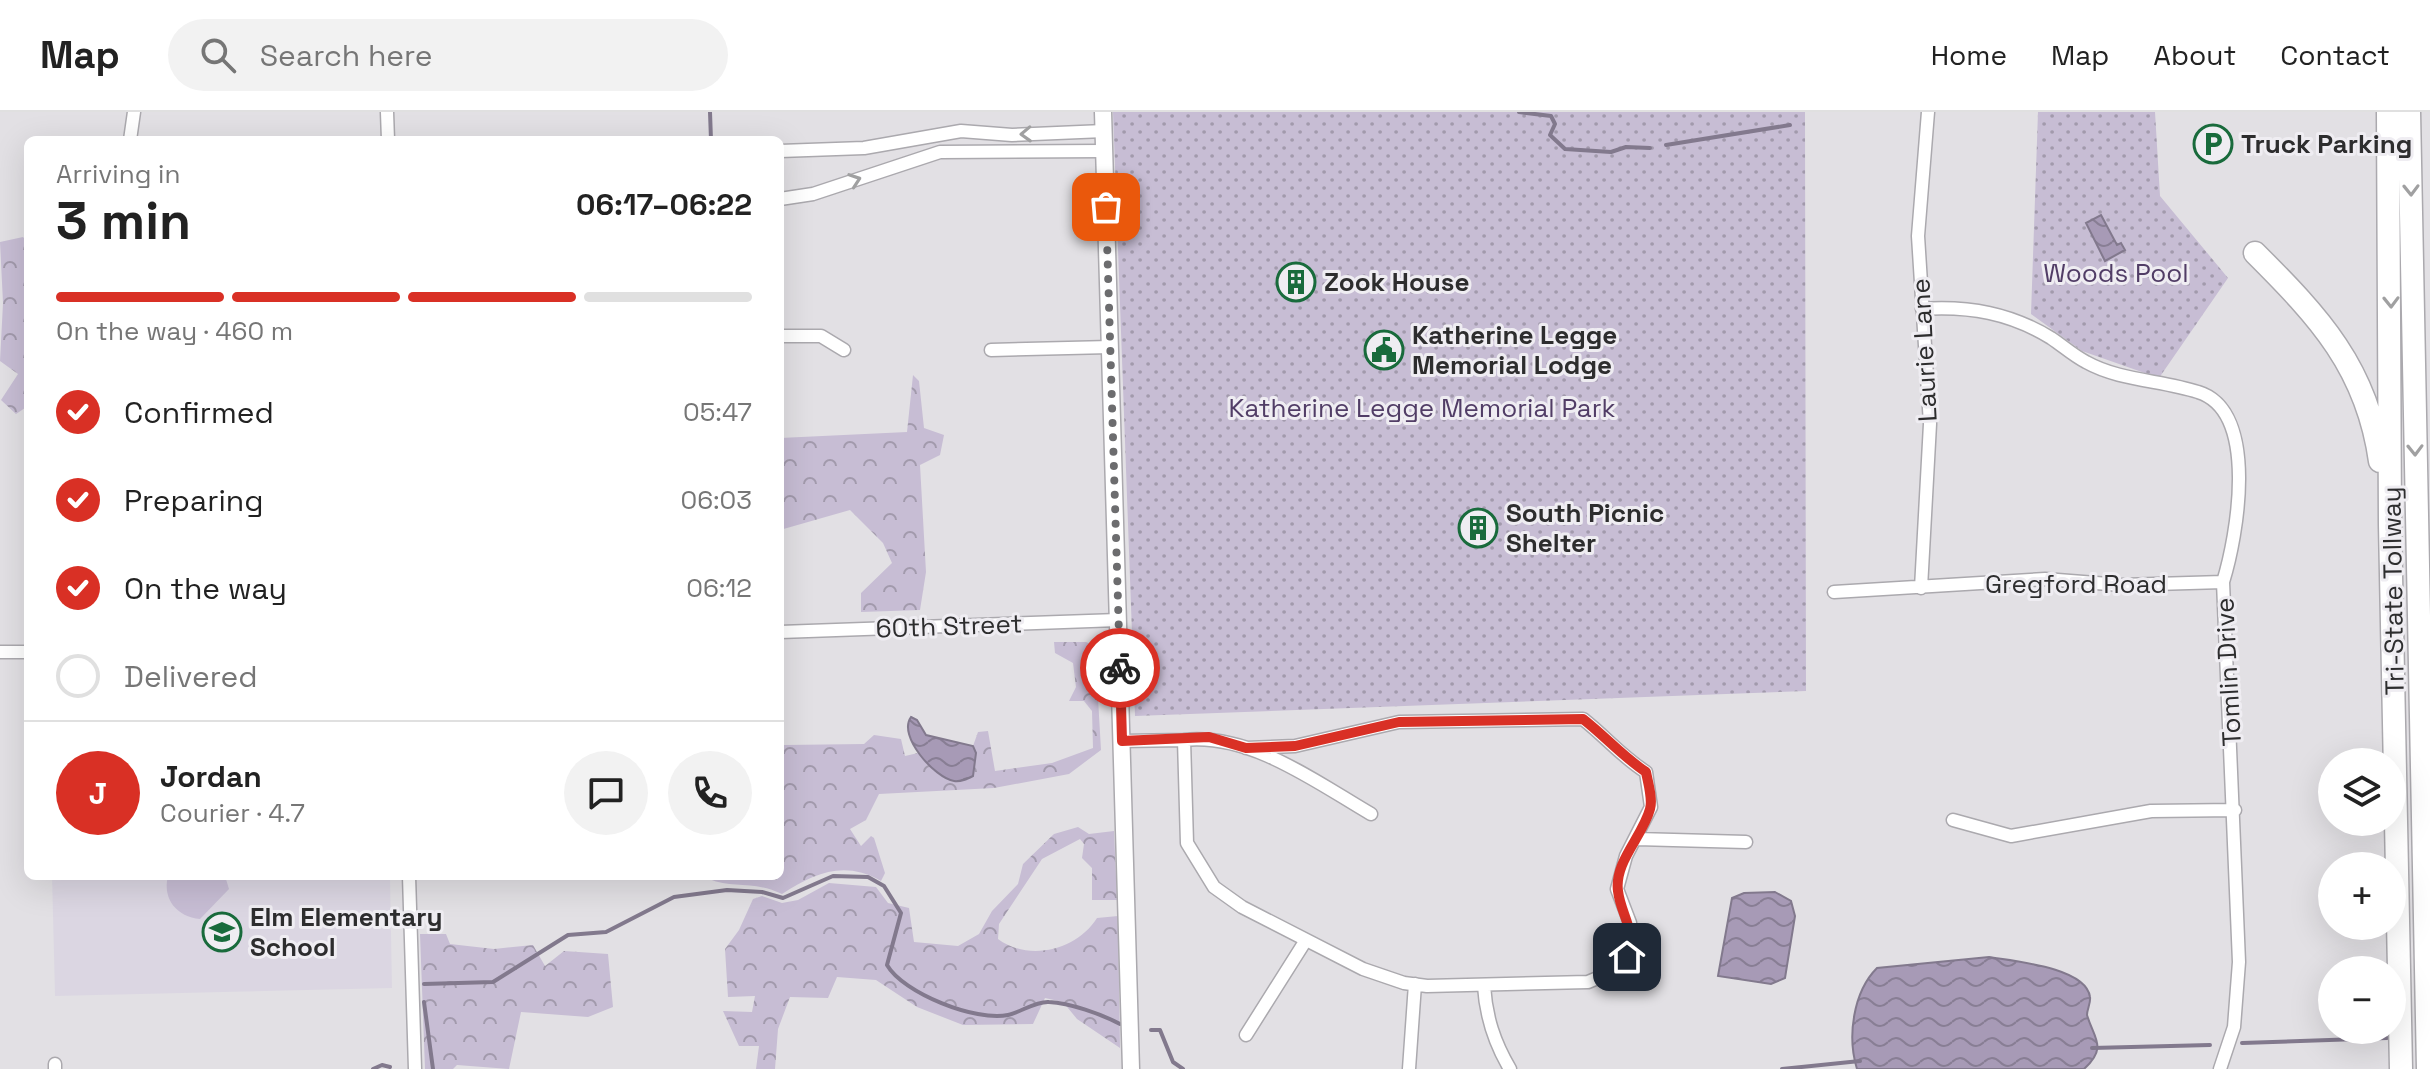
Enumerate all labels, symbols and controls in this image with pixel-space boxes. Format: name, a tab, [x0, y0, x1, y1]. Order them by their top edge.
search box	[168, 19, 728, 91]
text: Map	[40, 31, 120, 79]
icon: search	[196, 33, 240, 77]
text: Search here	[260, 36, 433, 75]
text: Home	[1931, 37, 2007, 73]
text: Map	[2051, 37, 2109, 73]
text: About	[2153, 37, 2236, 73]
text: Contact	[2280, 37, 2390, 73]
parking icon: Truck Parking	[2192, 123, 2234, 165]
one-way arrow	[1019, 126, 1032, 143]
place label: Truck Parking	[2241, 127, 2412, 161]
text: Arriving in	[56, 157, 180, 191]
one-way arrow	[847, 173, 861, 189]
pin	[1072, 173, 1140, 241]
one-way arrow	[2402, 184, 2420, 197]
text: 06:17–06:22	[576, 185, 752, 224]
icon: bag	[1084, 185, 1128, 229]
text: 3 min	[56, 188, 191, 254]
park label: Woods Pool	[2043, 256, 2189, 290]
building icon: Zook House	[1275, 261, 1317, 303]
place label: Zook House	[1324, 265, 1469, 299]
street label: Laurie Lane	[1903, 277, 1945, 423]
one-way arrow	[2382, 296, 2400, 309]
text: On the way · 460 m	[56, 314, 293, 348]
place label: Katherine Legge Memorial Lodge	[1412, 318, 1617, 382]
public building icon: Katherine Legge Memorial Lodge	[1363, 329, 1405, 371]
icon: check	[56, 390, 100, 434]
park label: Katherine Legge Memorial Park	[1229, 391, 1615, 425]
text: Confirmed	[124, 393, 274, 432]
text: 05:47	[683, 395, 752, 429]
one-way arrow	[2406, 444, 2423, 457]
icon: check	[56, 478, 100, 522]
text: Preparing	[124, 481, 263, 520]
text: 06:03	[680, 483, 752, 517]
street label: Tri-State Tollway	[2374, 486, 2412, 696]
place label: South Picnic Shelter	[1506, 496, 1664, 560]
building icon: South Picnic Shelter	[1457, 507, 1499, 549]
icon: check	[56, 566, 100, 610]
street label: Gregford Road	[1985, 567, 2167, 601]
text: On the way	[124, 569, 287, 608]
text: 06:12	[686, 571, 752, 605]
street label: Tomlin Drive	[2207, 597, 2249, 747]
street label: 60th Street	[875, 606, 1023, 646]
courier	[1080, 628, 1160, 708]
icon: bike	[1098, 646, 1142, 690]
text: Delivered	[124, 657, 258, 696]
map controls	[2318, 748, 2406, 1044]
button: layers	[2318, 748, 2406, 836]
button: chat	[564, 751, 648, 835]
button: phone	[668, 751, 752, 835]
text: Jordan	[160, 757, 262, 796]
text: J	[89, 774, 107, 813]
text: Courier · 4.7	[160, 796, 305, 830]
button: +	[2318, 852, 2406, 940]
place label: Elm Elementary School	[250, 900, 443, 964]
school or university icon: Elm Elementary School	[201, 911, 243, 953]
pin	[1593, 923, 1661, 991]
icon: home	[1605, 935, 1649, 979]
button: −	[2318, 956, 2406, 1044]

